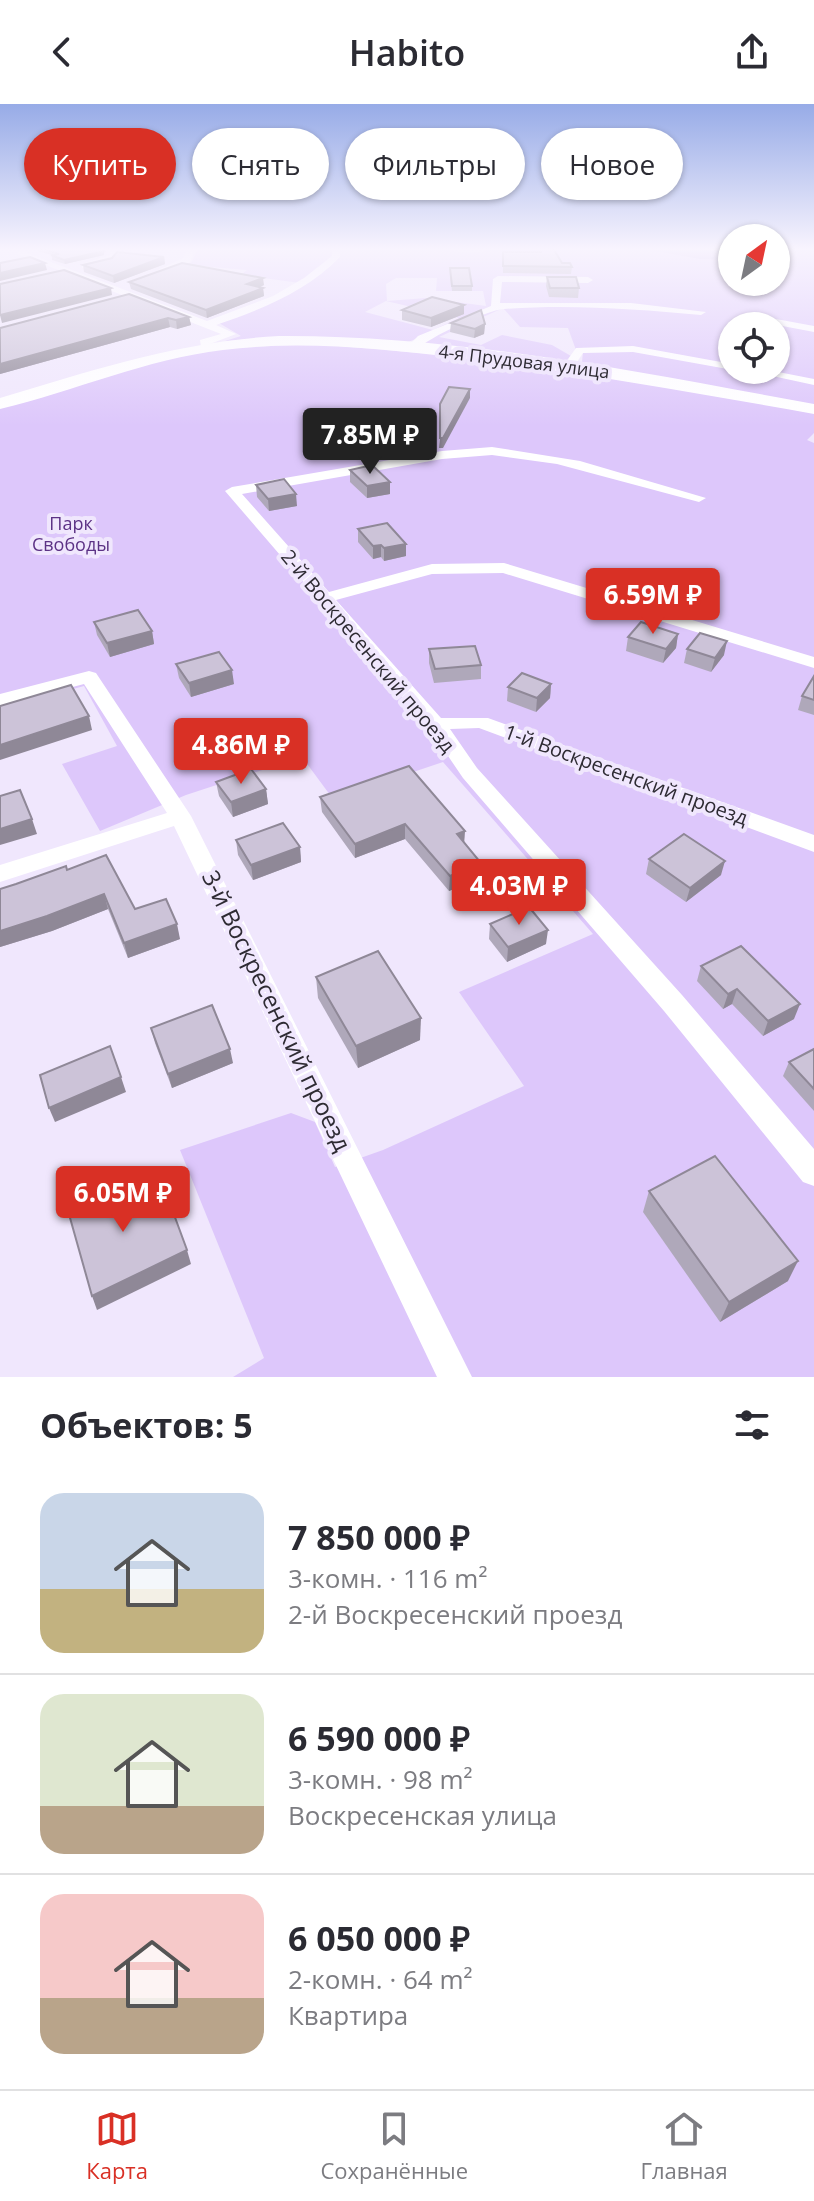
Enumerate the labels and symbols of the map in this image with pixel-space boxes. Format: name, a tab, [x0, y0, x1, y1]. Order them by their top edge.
north arrow	[718, 224, 790, 296]
street label: 4-я Прудовая улица	[437, 339, 611, 383]
pin: 7.85M ₽	[296, 408, 444, 476]
park label: Парк Свободы	[32, 511, 110, 556]
street label: 2-й Воскресенский проезд	[275, 543, 462, 758]
pin: 6.59M ₽	[579, 568, 727, 636]
pin: 4.86M ₽	[167, 718, 315, 786]
street label: 1-й Воскресенский проезд	[501, 718, 752, 831]
pin: 4.03M ₽	[445, 859, 593, 927]
street label: 3-й Воскресенский проезд	[195, 864, 360, 1156]
pin: 6.05M ₽	[49, 1166, 197, 1234]

